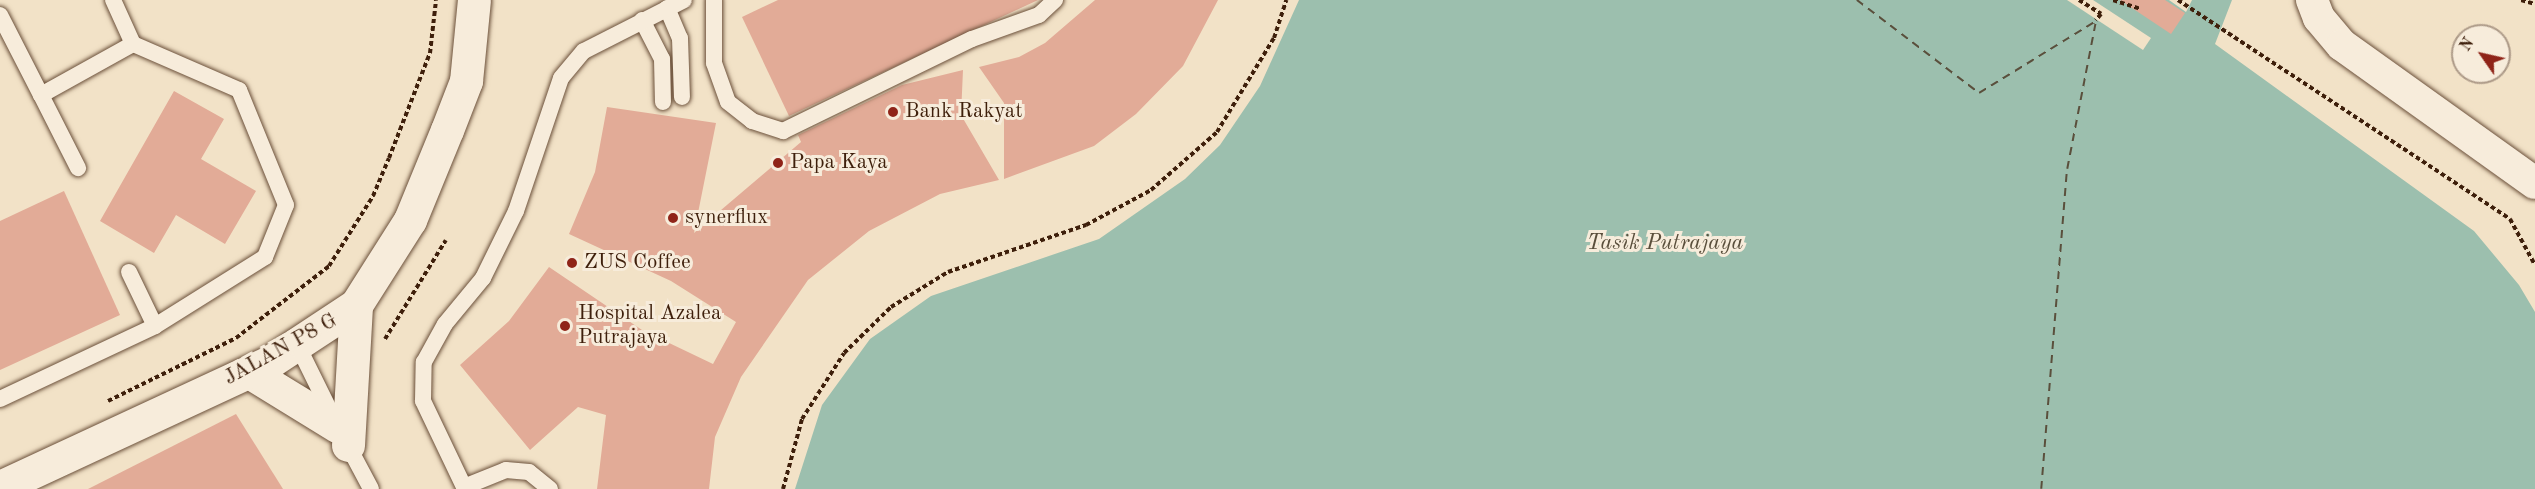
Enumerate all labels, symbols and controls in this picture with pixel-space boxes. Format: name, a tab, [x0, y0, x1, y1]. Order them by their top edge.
north arrow	[2451, 24, 2511, 84]
text: N	[2458, 36, 2478, 55]
place label: Bank Rakyat	[905, 99, 1023, 125]
marker: Bank Rakyat	[886, 105, 900, 119]
place label: Papa Kaya	[790, 150, 888, 176]
marker: Papa Kaya	[771, 156, 785, 170]
place label: synerflux	[685, 205, 768, 231]
marker: synerflux	[666, 211, 680, 225]
water label: Tasik Putrajaya	[1587, 231, 1743, 257]
place label: ZUS Coffee	[584, 250, 691, 276]
marker: ZUS Coffee	[565, 256, 579, 270]
place label: Hospital Azalea Putrajaya	[578, 301, 721, 351]
street label: JALAN P8 G	[220, 309, 342, 391]
marker: Hospital Azalea Putrajaya	[556, 317, 574, 335]

